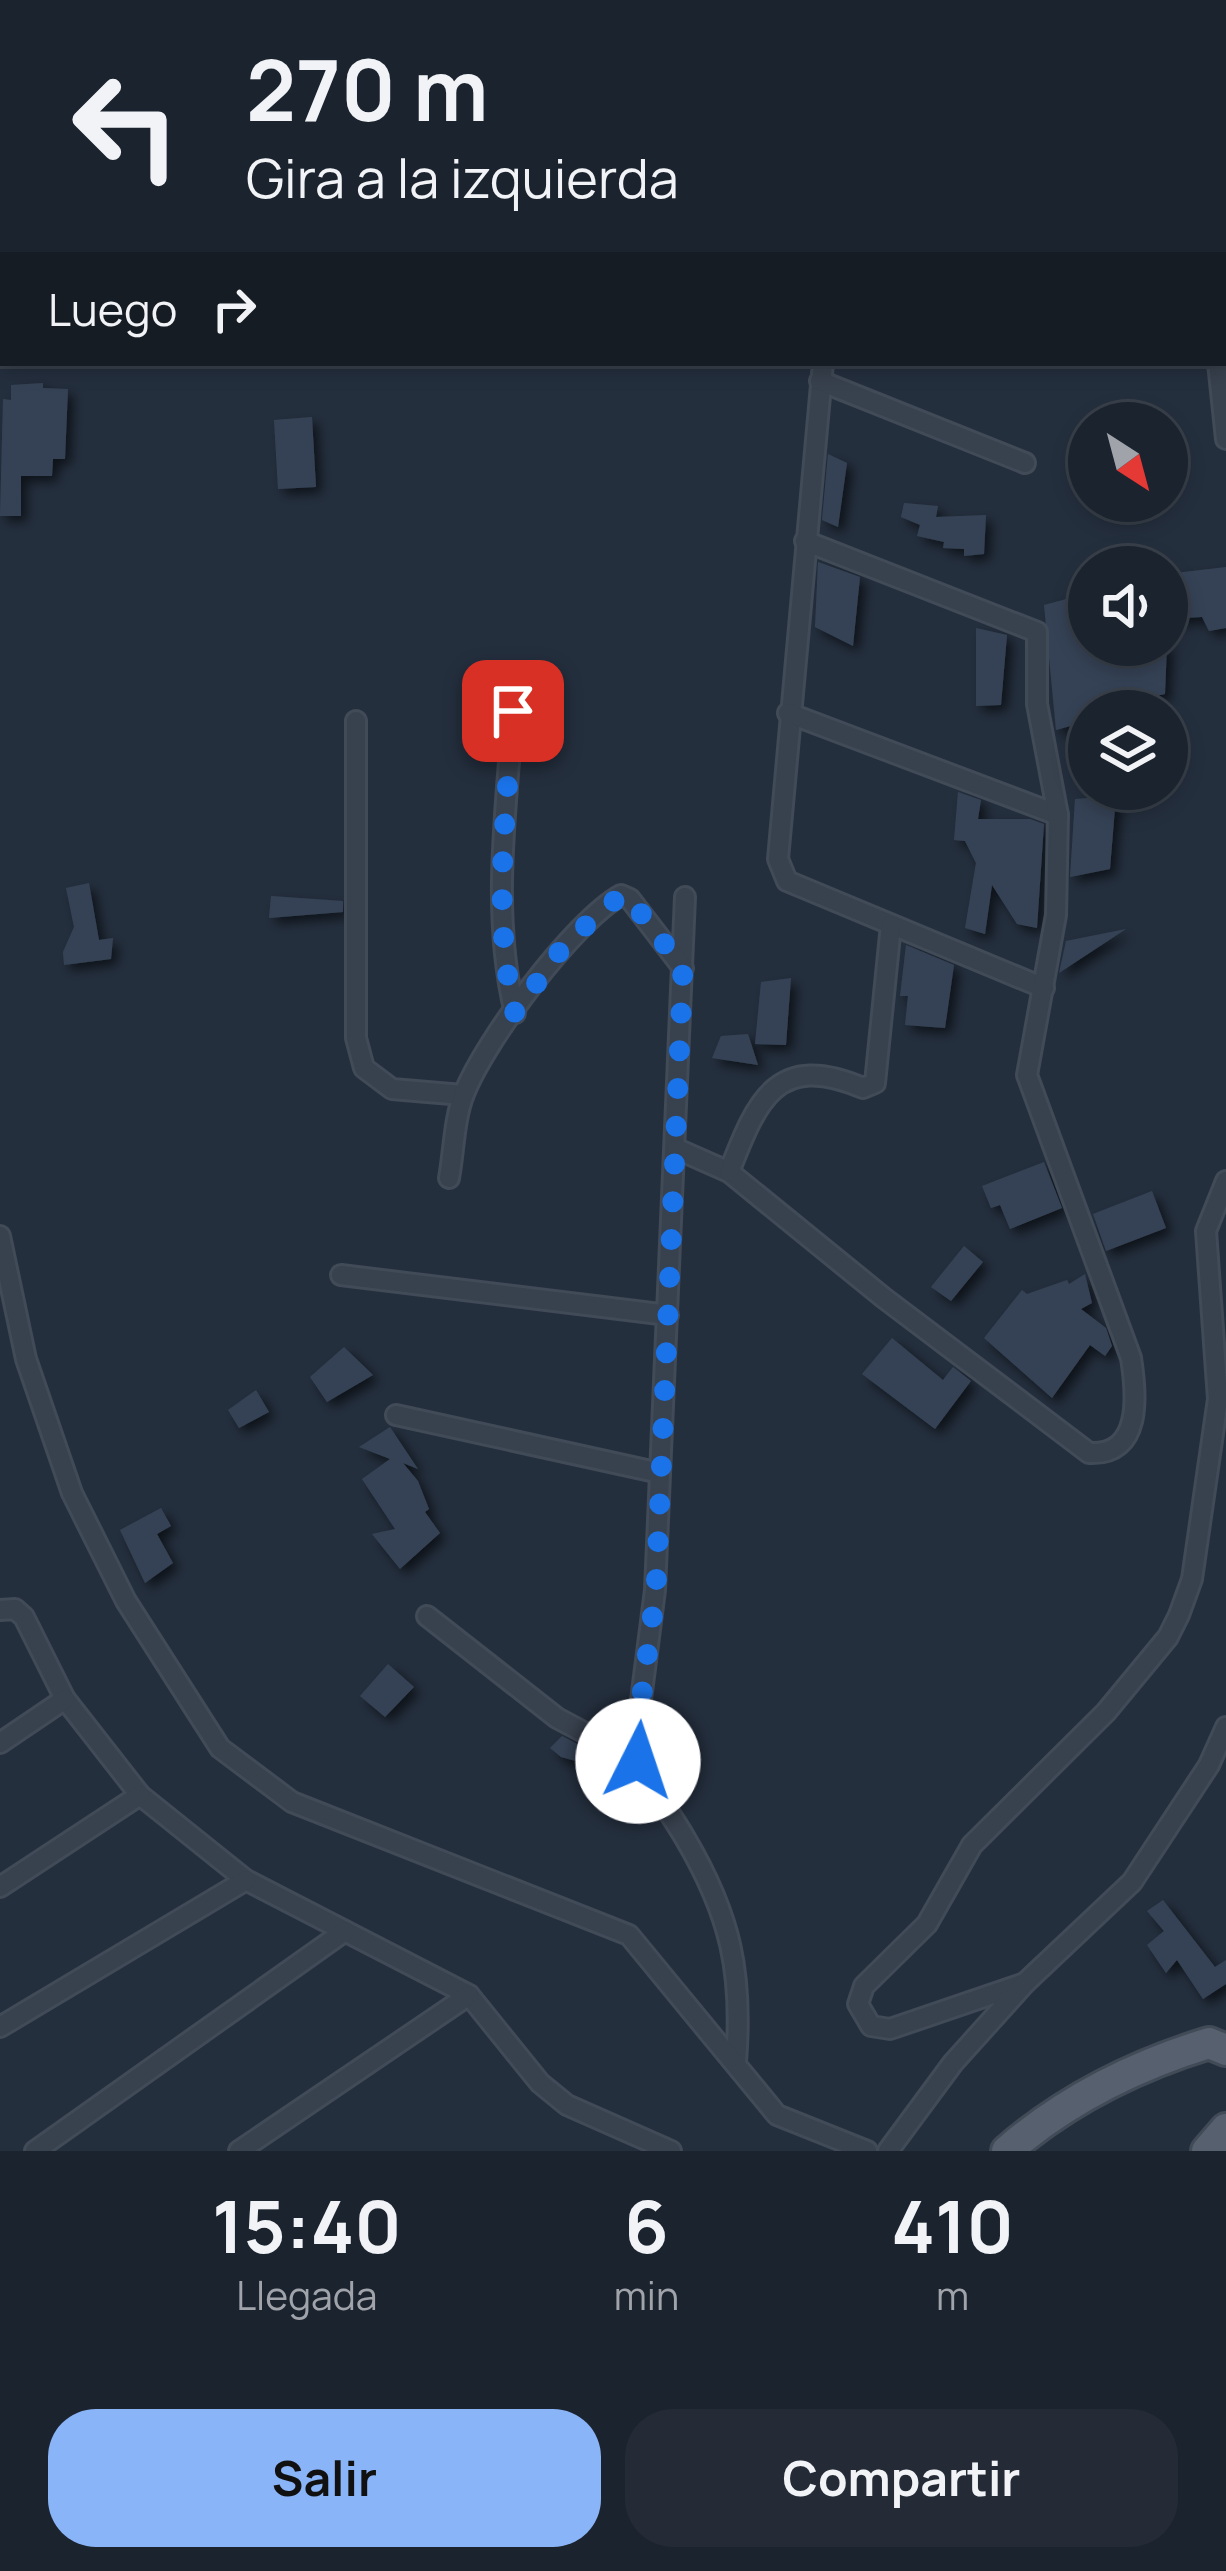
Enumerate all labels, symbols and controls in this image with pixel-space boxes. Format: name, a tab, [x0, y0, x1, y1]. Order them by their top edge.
text: 270 m	[246, 31, 488, 146]
icon: left	[48, 48, 204, 204]
text: Gira a la izquierda	[246, 140, 679, 214]
icon: right	[201, 276, 267, 342]
text: Luego	[48, 278, 177, 340]
north arrow	[1068, 402, 1188, 522]
map controls	[1068, 402, 1188, 810]
button: sound	[1068, 546, 1188, 666]
pin	[462, 660, 564, 762]
icon: arrive	[480, 678, 546, 744]
button: layers	[1068, 690, 1188, 810]
position arrow	[575, 1698, 701, 1824]
text: 15:40	[212, 2176, 402, 2275]
text: 6	[624, 2176, 669, 2275]
text: 410	[891, 2176, 1014, 2275]
text: Llegada	[236, 2268, 378, 2322]
text: min	[614, 2268, 679, 2322]
text: m	[936, 2268, 969, 2322]
button: Salir	[48, 2409, 601, 2547]
button: Compartir	[625, 2409, 1178, 2547]

